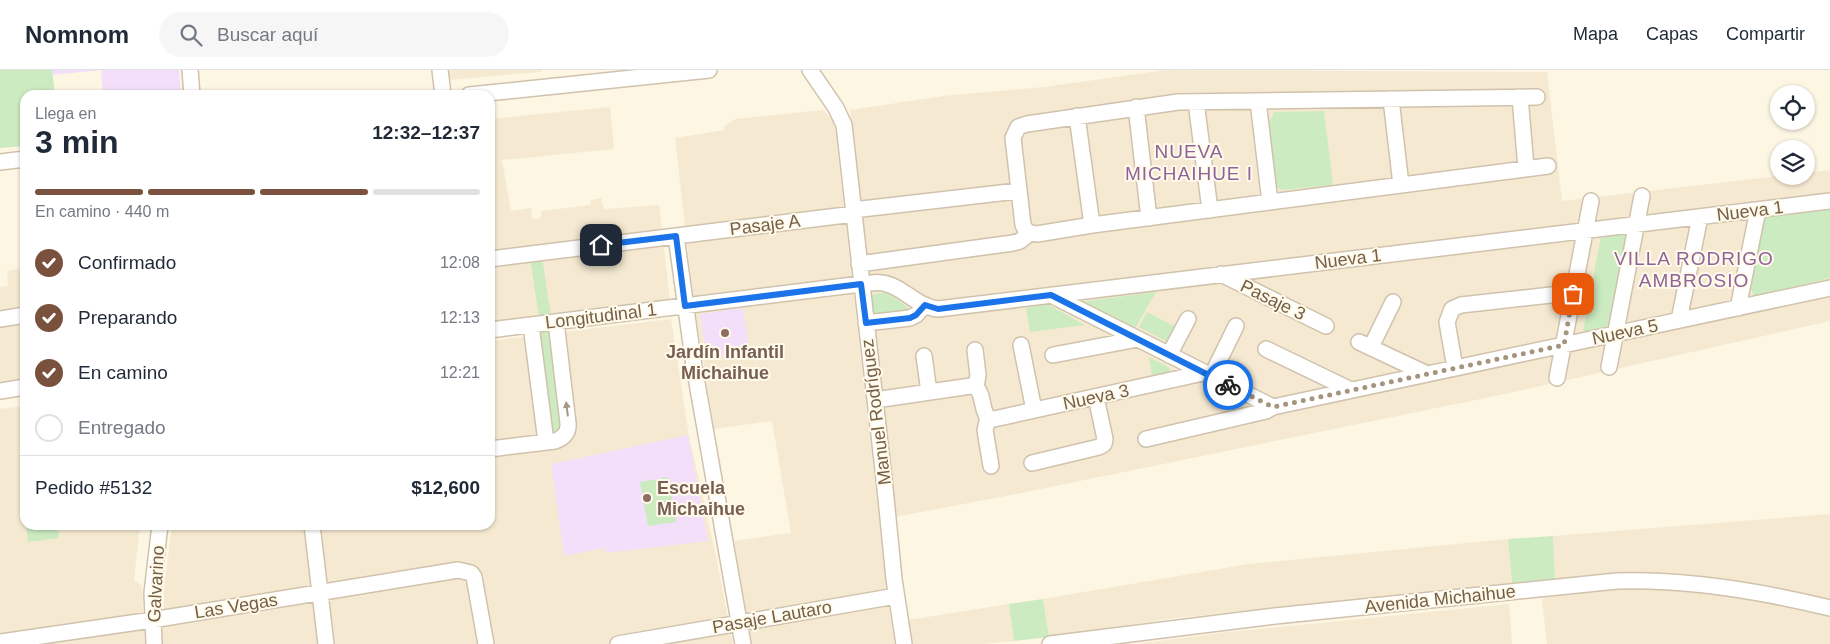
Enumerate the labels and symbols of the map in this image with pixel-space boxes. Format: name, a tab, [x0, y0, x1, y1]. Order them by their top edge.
district label: NUEVA MICHAIHUE I	[1125, 141, 1253, 184]
street label: Nueva 1	[1716, 197, 1784, 225]
street label: Pasaje A	[729, 211, 801, 239]
pin	[580, 224, 622, 266]
street label: Nueva 1	[1314, 245, 1382, 273]
district label: VILLA RODRIGO AMBROSIO	[1614, 248, 1774, 291]
pin	[1552, 273, 1594, 315]
street label: Pasaje 3	[1237, 276, 1309, 324]
street label: Longitudinal 1	[544, 299, 658, 333]
street label: Nueva 5	[1590, 315, 1660, 349]
marker: Jardín Infantil Michaihue	[719, 327, 731, 339]
street label: Manuel Rodríguez	[857, 338, 895, 486]
place label: Jardín Infantil Michaihue	[666, 342, 784, 383]
courier	[1203, 360, 1253, 410]
street label: Nueva 3	[1061, 380, 1131, 414]
one-way arrow	[563, 400, 571, 416]
place label: Escuela Michaihue	[657, 478, 745, 519]
marker: Escuela Michaihue	[641, 492, 653, 504]
street label: Galvarino	[144, 545, 168, 623]
street label: Avenida Michaihue	[1363, 581, 1517, 617]
street label: Las Vegas	[193, 590, 279, 622]
street label: Pasaje Lautaro	[711, 597, 833, 637]

